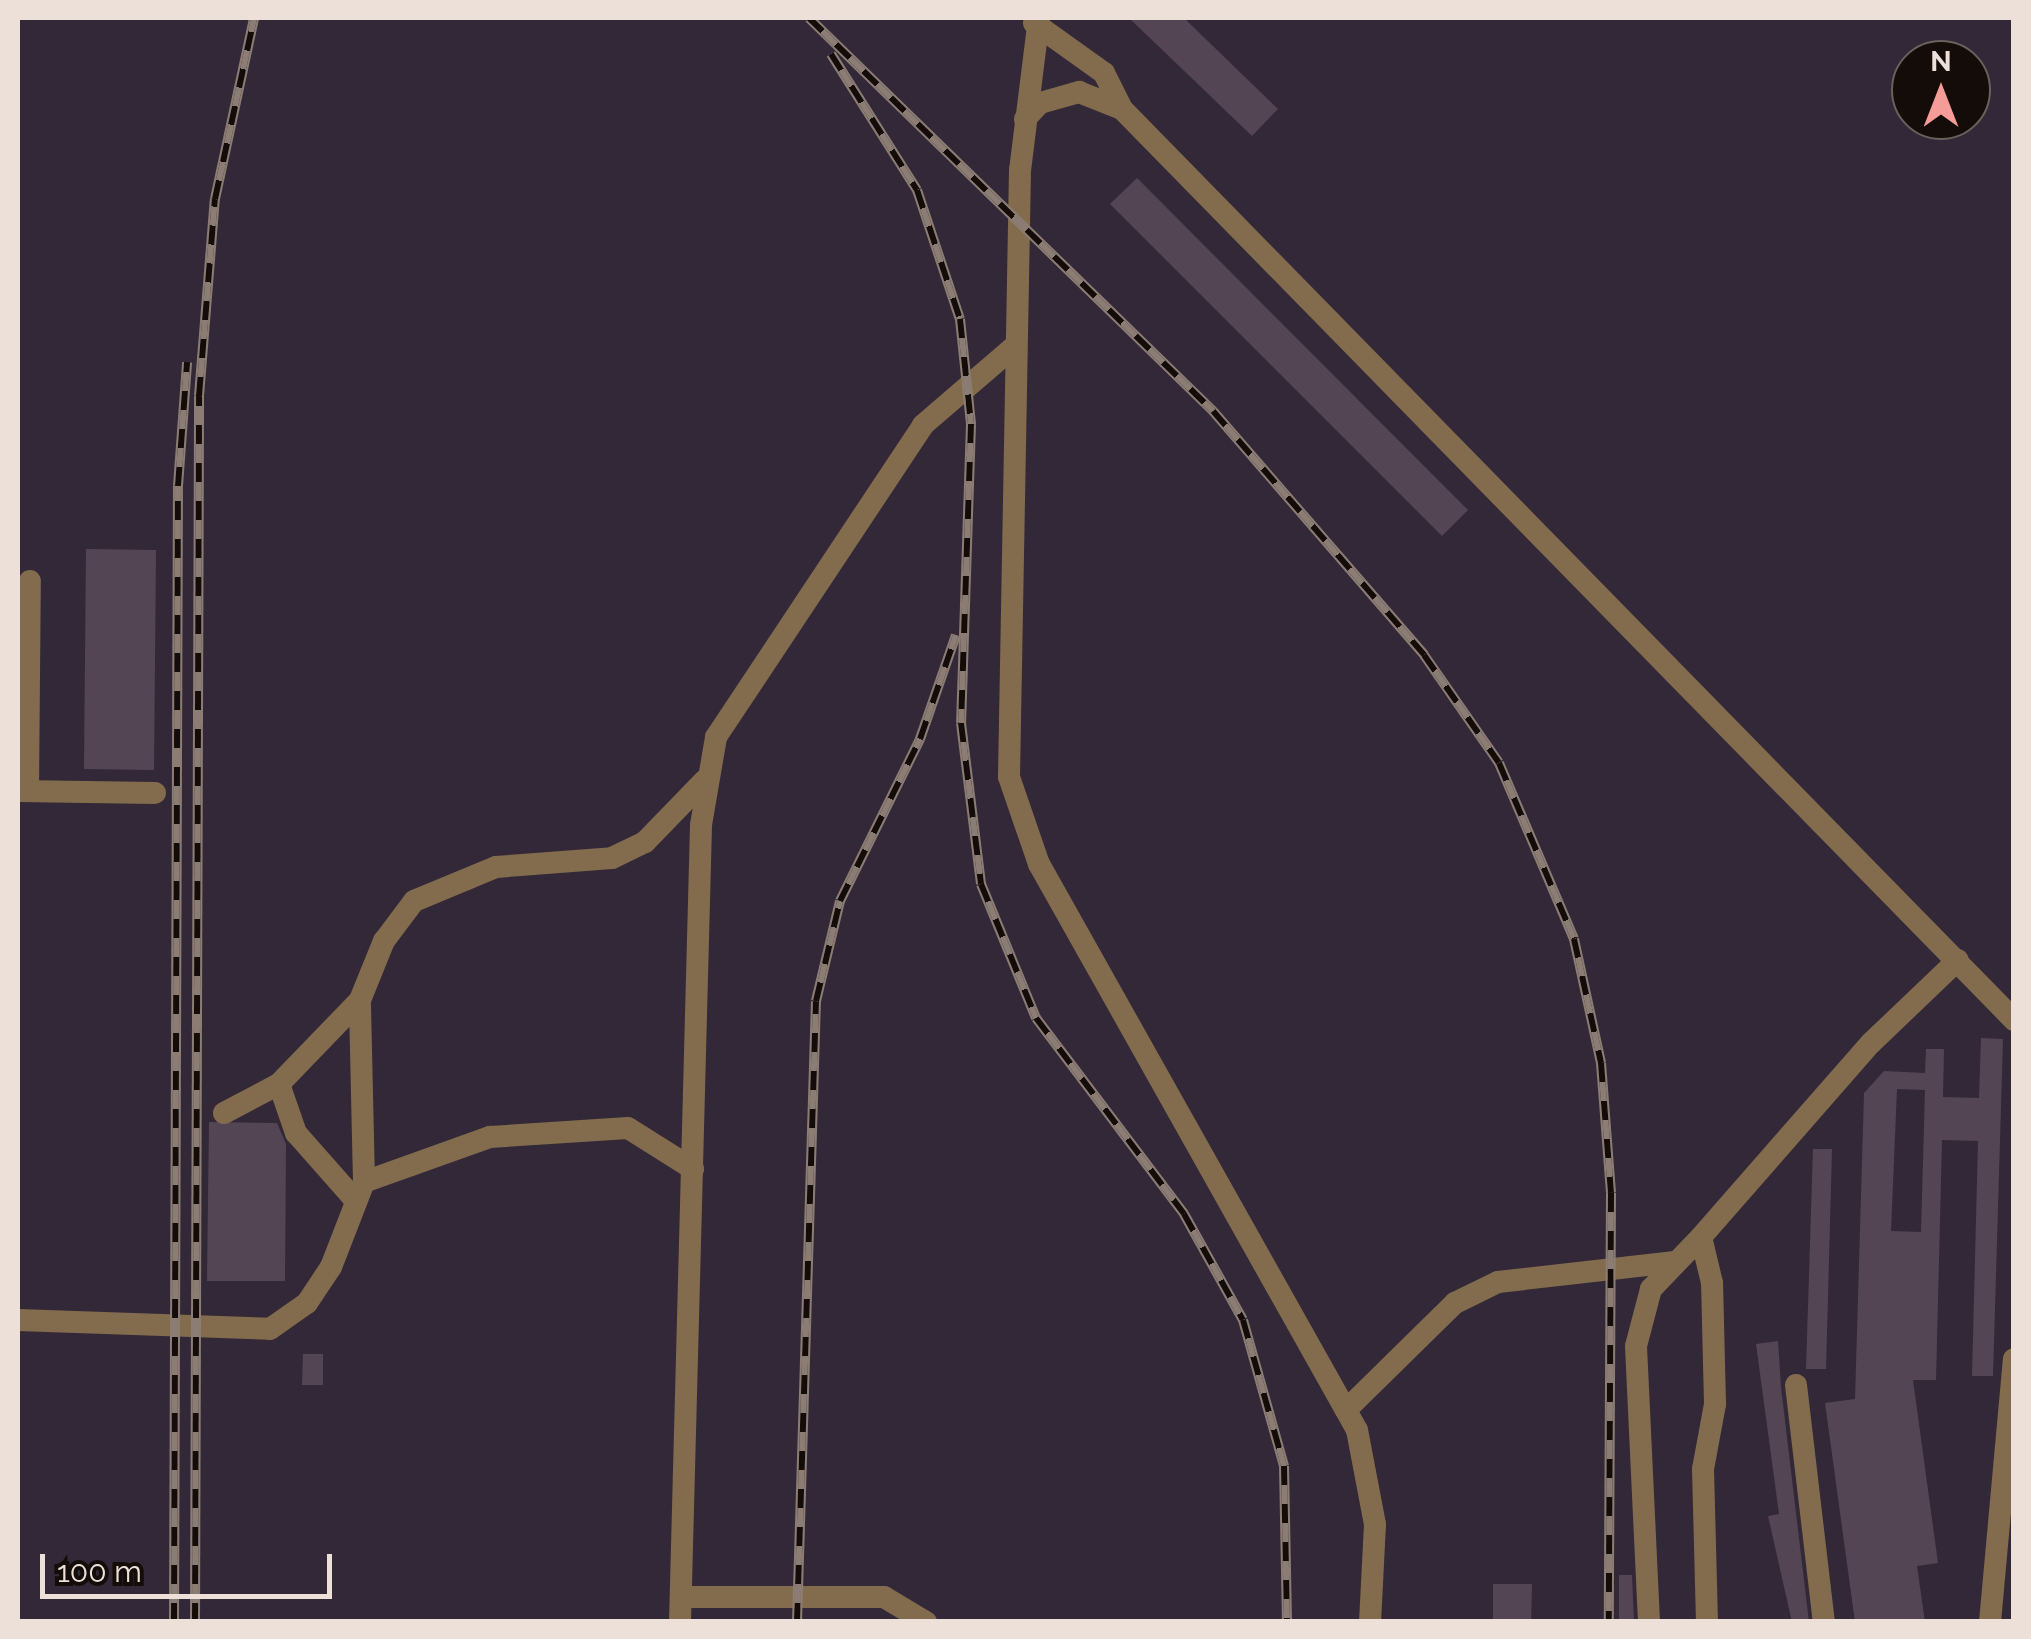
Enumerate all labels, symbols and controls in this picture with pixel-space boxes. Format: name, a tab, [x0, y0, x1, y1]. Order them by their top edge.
north arrow	[1891, 40, 1991, 140]
text: N	[1930, 45, 1952, 78]
scale bar	[45, 1534, 338, 1596]
text: 100 m	[57, 1554, 142, 1589]

